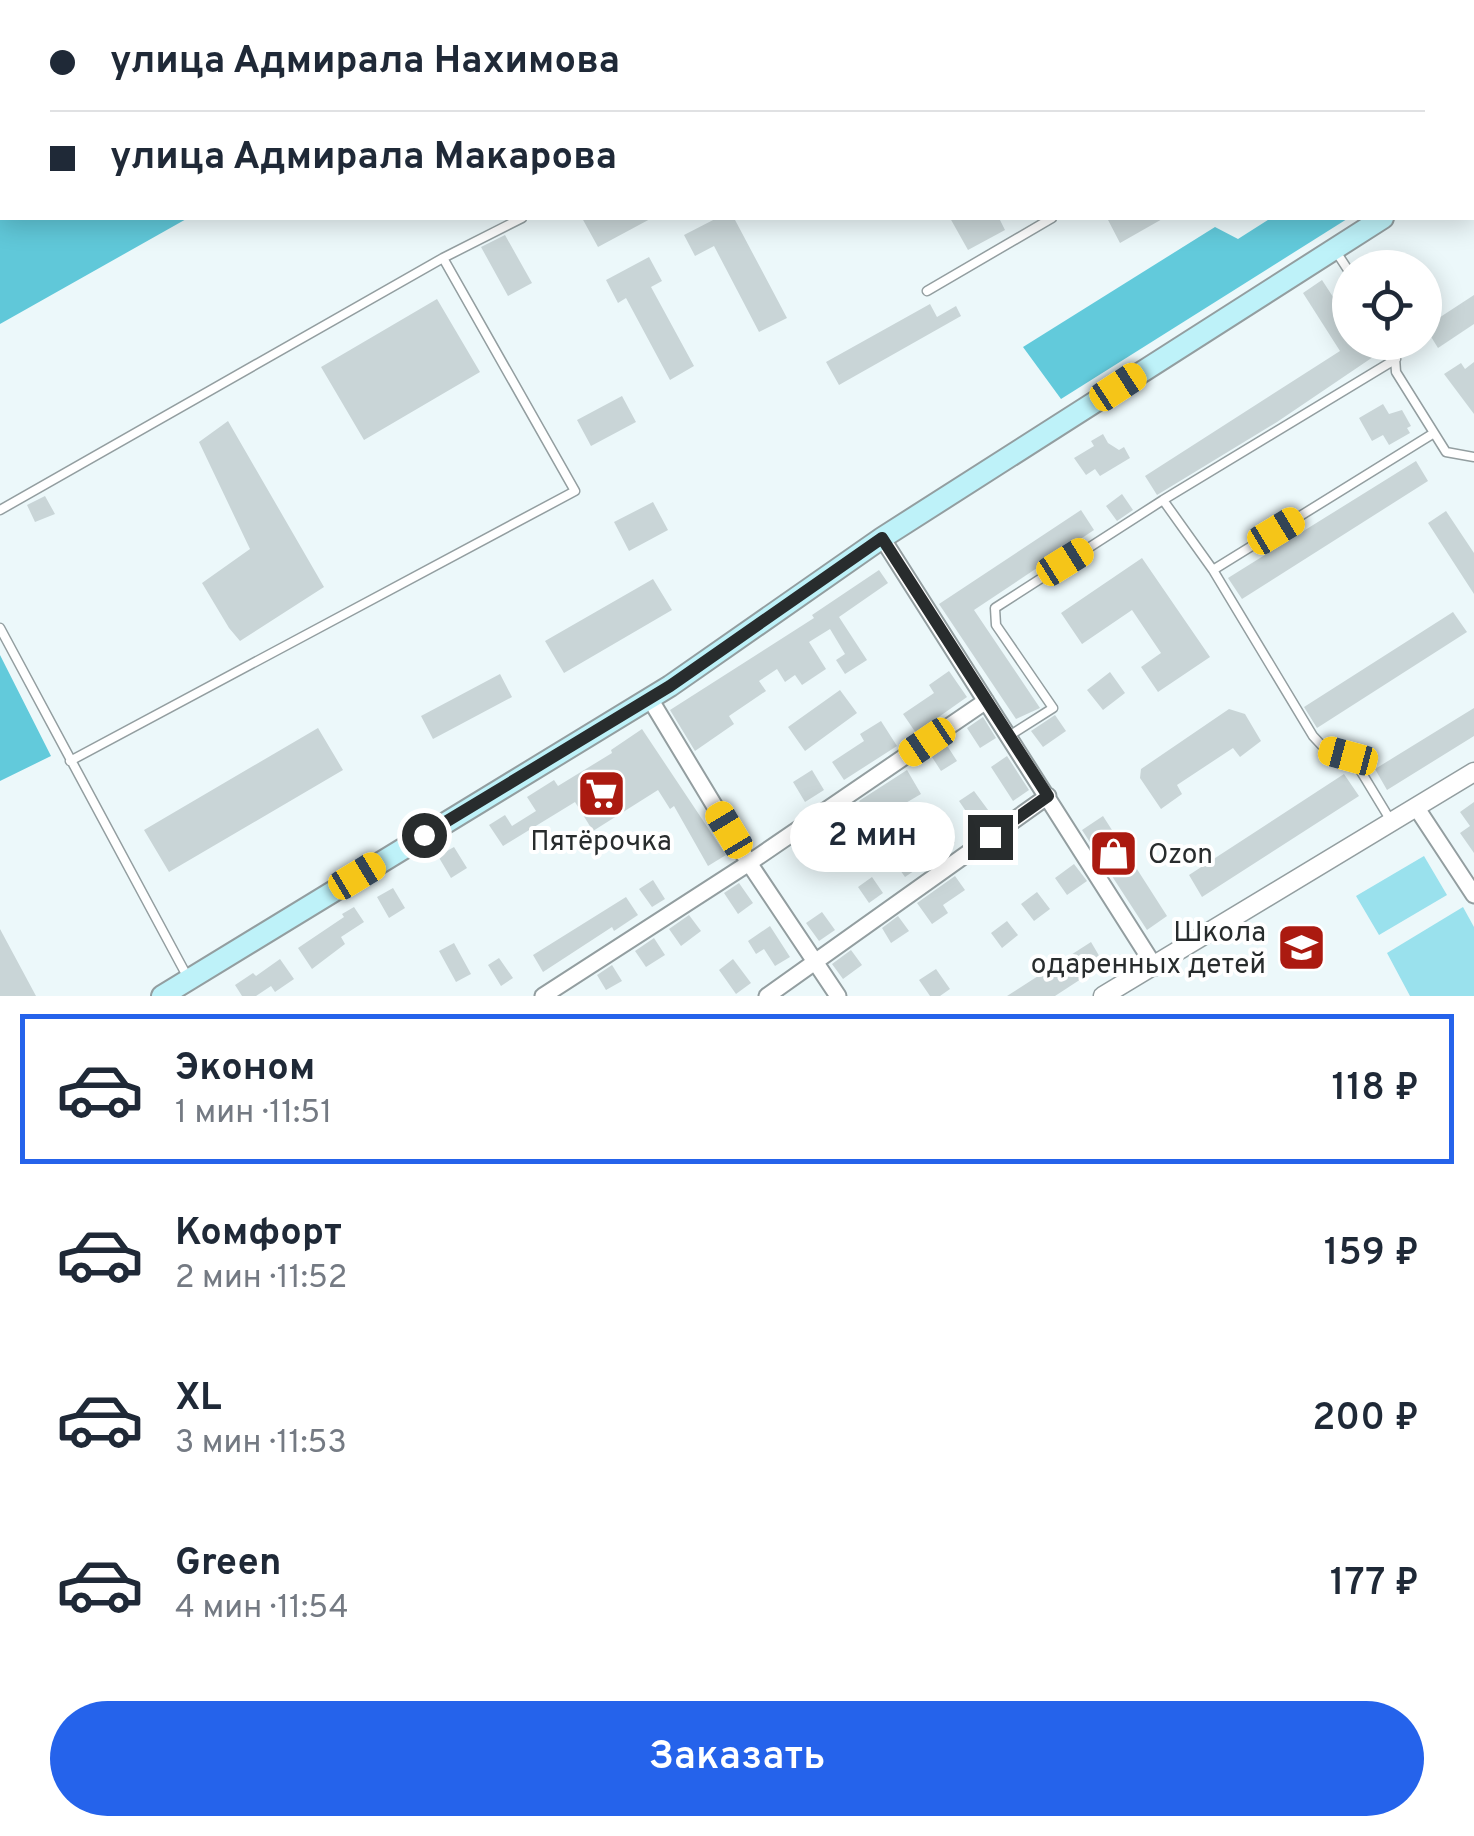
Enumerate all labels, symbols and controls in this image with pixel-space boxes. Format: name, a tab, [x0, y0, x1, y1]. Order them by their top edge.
text: улица Адмирала Нахимова	[110, 38, 620, 87]
text: улица Адмирала Макарова	[110, 134, 617, 183]
map controls	[1332, 250, 1442, 360]
button: locate	[1332, 250, 1442, 360]
car	[1085, 358, 1151, 416]
car	[1243, 503, 1309, 559]
car	[1032, 533, 1098, 591]
car	[894, 713, 960, 771]
car	[1315, 734, 1381, 778]
supermarket icon: Пятёрочка	[575, 767, 627, 819]
car	[701, 797, 757, 863]
callout: 2 мин	[790, 802, 955, 872]
route start	[402, 813, 447, 858]
route end	[968, 815, 1013, 860]
text: 2 мин	[828, 817, 917, 857]
place label: Пятёрочка	[530, 825, 672, 861]
shop icon: Ozon	[1087, 827, 1139, 879]
place label: Ozon	[1148, 838, 1213, 874]
car	[324, 848, 390, 904]
place label: Школа одаренных детей	[1031, 916, 1266, 984]
school or university icon: Школа одаренных детей	[1275, 921, 1327, 973]
icon: car	[55, 1044, 145, 1134]
text: Эконом	[175, 1045, 315, 1094]
text: 118 ₽	[1332, 1065, 1419, 1114]
text: 1 мин · 11:51	[175, 1094, 332, 1134]
icon: car	[55, 1209, 145, 1299]
text: Комфорт	[175, 1210, 342, 1259]
text: 159 ₽	[1324, 1230, 1419, 1279]
text: 2 мин · 11:52	[175, 1259, 347, 1299]
icon: car	[55, 1374, 145, 1464]
text: XL	[175, 1375, 222, 1424]
text: 200 ₽	[1312, 1395, 1419, 1444]
text: 3 мин · 11:53	[175, 1424, 347, 1464]
icon: car	[55, 1539, 145, 1629]
text: Green	[175, 1540, 281, 1589]
text: 177 ₽	[1330, 1560, 1419, 1609]
text: 4 мин · 11:54	[175, 1589, 349, 1629]
button: Заказать	[50, 1701, 1424, 1816]

